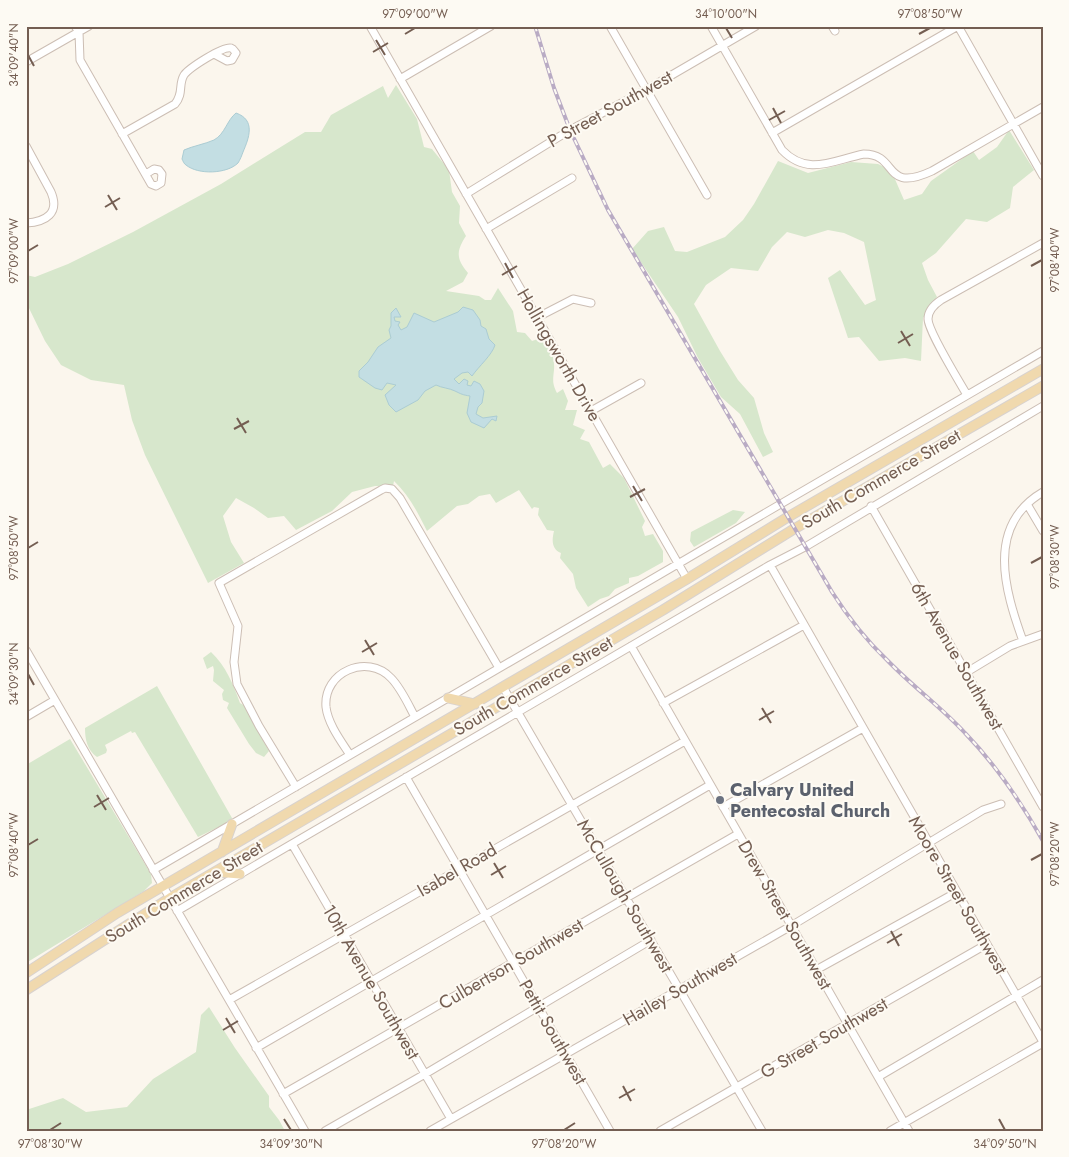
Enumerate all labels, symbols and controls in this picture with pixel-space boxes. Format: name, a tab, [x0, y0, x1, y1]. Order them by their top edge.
text: 97°09'00"W	[382, 5, 448, 23]
text: 34°10'00"N	[695, 5, 757, 23]
text: 97°08'50"W	[898, 5, 963, 23]
text: 34°09'40"N	[5, 23, 23, 87]
street label: P Street Southwest	[543, 64, 678, 154]
text: 97°09'00"W	[5, 218, 23, 284]
text: 97°08'40"W	[1046, 227, 1064, 293]
street label: Hollingsworth Drive	[510, 284, 608, 426]
street label: South Commerce Street	[797, 422, 966, 535]
text: 97°08'50"W	[5, 515, 23, 580]
text: 97°08'30"W	[1046, 525, 1064, 589]
street label: 6th Avenue Southwest	[904, 577, 1010, 735]
street label: South Commerce Street	[449, 629, 618, 742]
text: 34°09'30"N	[5, 642, 23, 706]
place label: Calvary United Pentecostal Church	[730, 777, 890, 824]
marker: Calvary United Pentecostal Church	[714, 794, 726, 806]
street label: Moore Street Southwest	[902, 811, 1014, 980]
text: 97°08'40"W	[5, 812, 23, 878]
street label: McCullough Southwest	[570, 814, 680, 978]
text: 97°08'20"W	[1046, 821, 1064, 886]
street label: South Commerce Street	[100, 834, 268, 949]
street label: Drew Street Southwest	[732, 835, 839, 995]
street label: Isabel Road	[412, 837, 502, 903]
street label: 10th Avenue Southwest	[316, 900, 426, 1065]
street label: Culbertson Southwest	[434, 912, 589, 1016]
street label: Hailey Southwest	[618, 945, 743, 1032]
street label: Pettit Southwest	[512, 975, 594, 1090]
street label: G Street Southwest	[755, 991, 893, 1085]
text: 97°08'30"W	[18, 1135, 82, 1153]
text: 34°09'30"N	[259, 1135, 323, 1153]
text: 97°08'20"W	[532, 1135, 597, 1153]
text: 34°09'50"N	[973, 1135, 1037, 1153]

